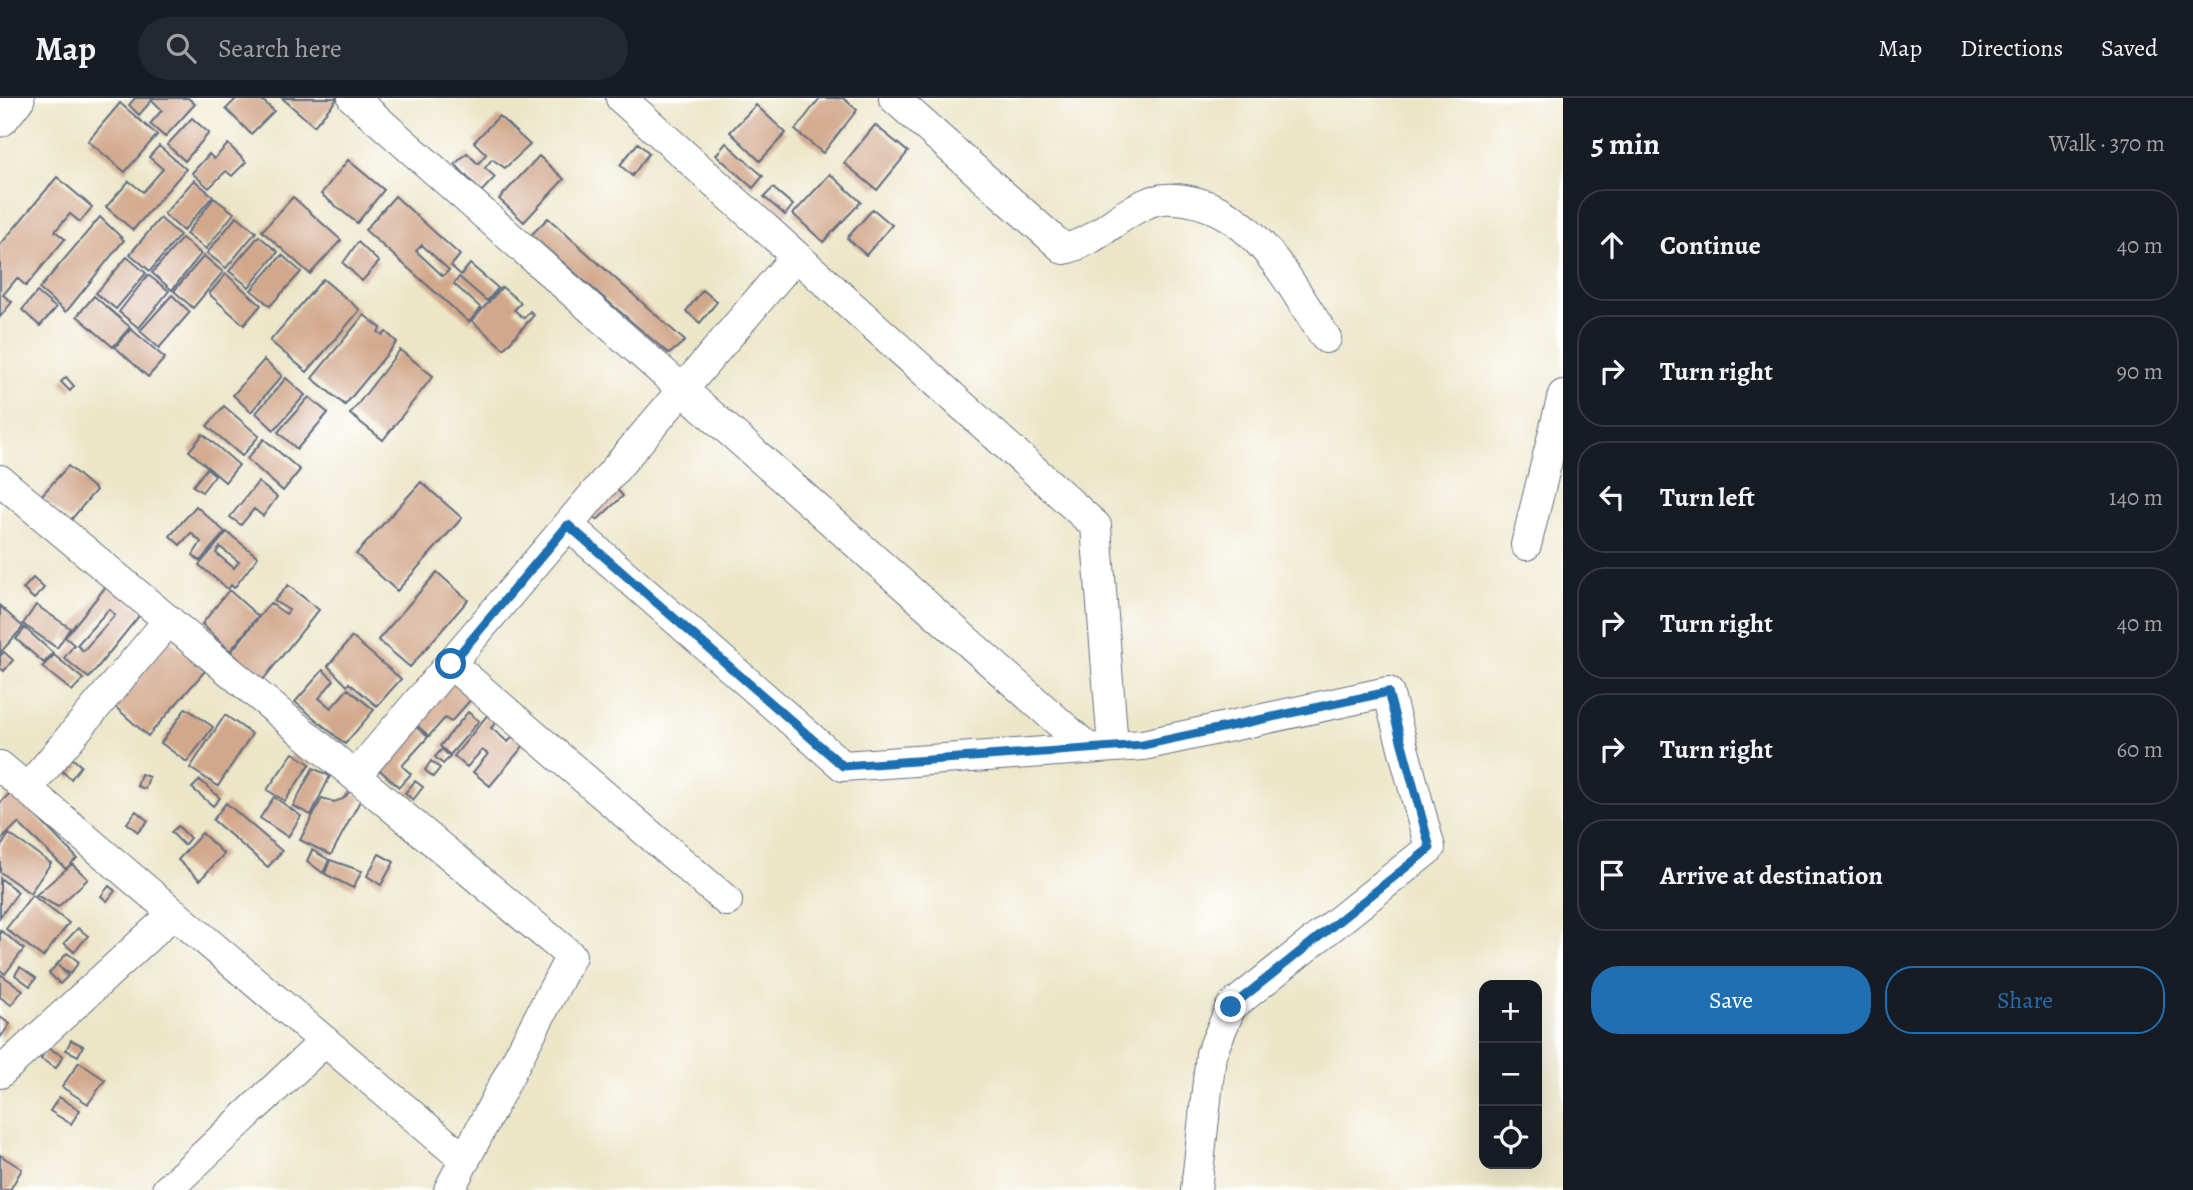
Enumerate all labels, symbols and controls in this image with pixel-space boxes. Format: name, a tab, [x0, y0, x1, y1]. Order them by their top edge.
search box	[138, 17, 628, 80]
text: Map	[35, 26, 96, 71]
icon: search	[162, 29, 200, 67]
text: Search here	[218, 31, 342, 66]
text: Map	[1878, 32, 1922, 64]
text: Directions	[1960, 32, 2063, 64]
text: Saved	[2101, 32, 2158, 64]
text: 5 min	[1591, 124, 1660, 164]
text: Walk · 370 m	[2049, 128, 2165, 159]
icon: ahead	[1593, 226, 1631, 264]
text: Continue	[1660, 228, 1761, 263]
text: 40 m	[2117, 230, 2163, 261]
icon: right	[1593, 352, 1631, 390]
text: Turn right	[1660, 354, 1773, 389]
text: 90 m	[2117, 356, 2163, 387]
icon: left	[1593, 478, 1631, 516]
text: Turn left	[1660, 480, 1755, 515]
text: 140 m	[2109, 482, 2163, 513]
icon: right	[1593, 604, 1631, 642]
text: Turn right	[1660, 606, 1773, 641]
text: 40 m	[2117, 608, 2163, 639]
route start	[435, 648, 466, 679]
icon: right	[1593, 730, 1631, 768]
text: Turn right	[1660, 732, 1773, 767]
text: 60 m	[2116, 734, 2163, 765]
icon: arrive	[1593, 856, 1631, 894]
text: Arrive at destination	[1660, 858, 1883, 893]
button: Save	[1591, 966, 1871, 1034]
button: Share	[1885, 966, 2165, 1034]
map controls	[1479, 980, 1542, 1169]
button: +	[1479, 980, 1542, 1043]
route end	[1215, 991, 1246, 1022]
button: −	[1479, 1043, 1542, 1106]
button: locate	[1479, 1106, 1542, 1169]

